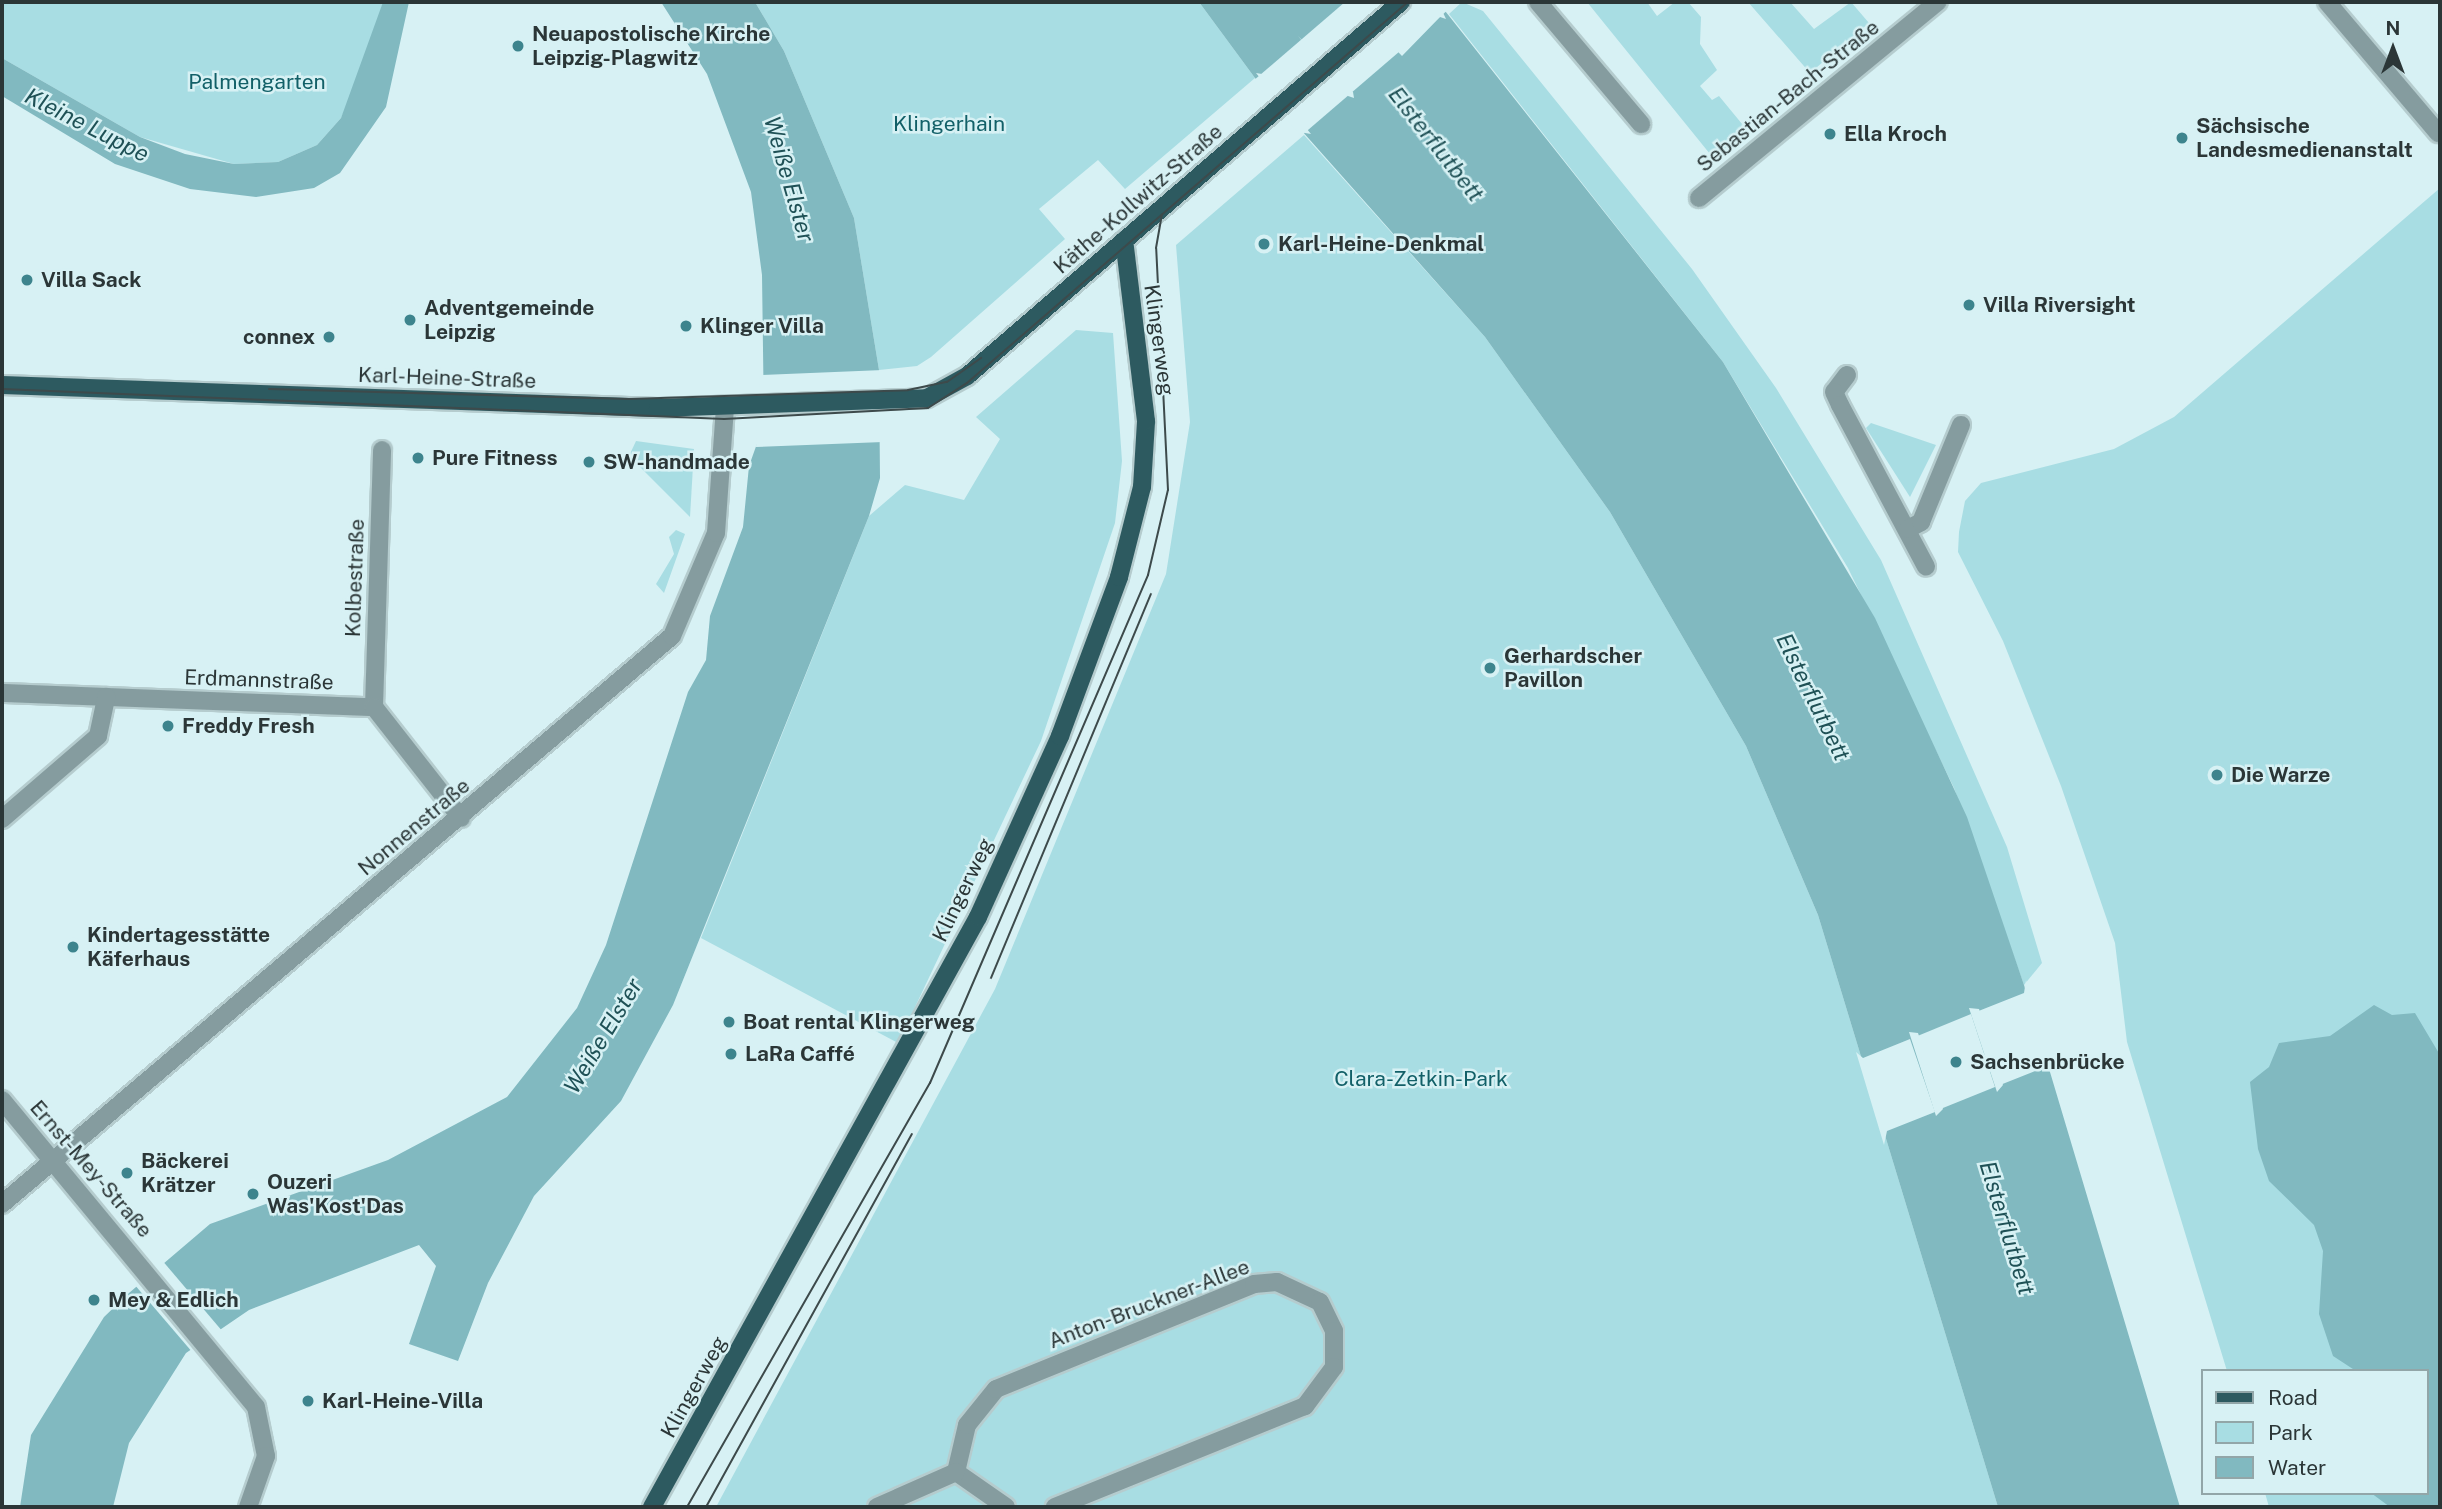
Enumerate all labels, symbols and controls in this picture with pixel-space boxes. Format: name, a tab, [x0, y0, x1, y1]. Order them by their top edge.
north arrow	[2358, 14, 2428, 84]
street label: Sebastian-Bach-Straße	[1692, 15, 1884, 177]
text: N	[2386, 17, 2400, 39]
place label: Neuapostolische Kirche Leipzig-Plagwitz	[532, 21, 770, 71]
marker: Neuapostolische Kirche Leipzig-Plagwitz	[510, 38, 526, 54]
park label: Palmengarten	[188, 69, 326, 95]
water label: Elsterflutbett	[1383, 81, 1489, 207]
water label: Kleine Luppe	[20, 82, 154, 168]
park label: Klingerhain	[893, 111, 1005, 137]
water label: Weiße Elster	[758, 113, 820, 245]
place label: Sächsische Landesmedienanstalt	[2196, 113, 2413, 163]
street label: Käthe-Kollwitz-Straße	[1048, 119, 1228, 279]
place label: Ella Kroch	[1844, 121, 1947, 147]
marker: Ella Kroch	[1822, 126, 1838, 142]
marker: Sächsische Landesmedienanstalt	[2174, 130, 2190, 146]
place label: Karl-Heine-Denkmal	[1278, 231, 1484, 257]
marker: Karl-Heine-Denkmal	[1256, 236, 1272, 252]
place label: Villa Sack	[41, 267, 141, 293]
marker: Villa Sack	[19, 272, 35, 288]
street label: Klingerweg	[1139, 283, 1179, 397]
place label: Villa Riversight	[1983, 292, 2136, 318]
place label: Adventgemeinde Leipzig	[424, 295, 594, 345]
marker: Villa Riversight	[1961, 297, 1977, 313]
marker: Adventgemeinde Leipzig	[402, 312, 418, 328]
place label: Klinger Villa	[700, 313, 824, 339]
marker: Klinger Villa	[678, 318, 694, 334]
place label: connex	[243, 324, 315, 350]
marker: connex	[321, 329, 337, 345]
street label: Karl-Heine-Straße	[357, 362, 537, 394]
place label: Pure Fitness	[432, 445, 558, 471]
place label: SW-handmade	[603, 449, 750, 475]
marker: Pure Fitness	[410, 450, 426, 466]
marker: SW-handmade	[581, 454, 597, 470]
street label: Kolbestraße	[340, 518, 370, 638]
water label: Elsterflutbett	[1770, 629, 1856, 765]
place label: Gerhardscher Pavillon	[1504, 643, 1642, 693]
marker: Gerhardscher Pavillon	[1482, 660, 1498, 676]
street label: Erdmannstraße	[184, 665, 334, 695]
place label: Freddy Fresh	[182, 713, 315, 739]
marker: Freddy Fresh	[160, 718, 176, 734]
place label: Die Warze	[2231, 762, 2331, 788]
marker: Die Warze	[2209, 767, 2225, 783]
street label: Nonnenstraße	[353, 773, 475, 881]
street label: Klingerweg	[927, 834, 999, 946]
place label: Kindertagesstätte Käferhaus	[87, 922, 270, 972]
marker: Kindertagesstätte Käferhaus	[65, 939, 81, 955]
water label: Weiße Elster	[558, 973, 648, 1099]
place label: Boat rental Klingerweg	[743, 1009, 975, 1035]
marker: Boat rental Klingerweg	[721, 1014, 737, 1030]
place label: LaRa Caffé	[745, 1041, 855, 1067]
marker: LaRa Caffé	[723, 1046, 739, 1062]
place label: Sachsenbrücke	[1970, 1049, 2125, 1075]
marker: Sachsenbrücke	[1948, 1054, 1964, 1070]
park label: Clara-Zetkin-Park	[1334, 1066, 1508, 1092]
street label: Ernst-Mey-Straße	[25, 1095, 157, 1243]
place label: Bäckerei Krätzer	[141, 1148, 229, 1198]
water label: Elsterflutbett	[1974, 1158, 2040, 1298]
marker: Bäckerei Krätzer	[119, 1165, 135, 1181]
place label: Ouzeri Was'Kost'Das	[267, 1169, 404, 1219]
marker: Ouzeri Was'Kost'Das	[245, 1186, 261, 1202]
street label: Anton-Bruckner-Allee	[1045, 1254, 1253, 1354]
place label: Mey & Edlich	[108, 1287, 239, 1313]
marker: Mey & Edlich	[86, 1292, 102, 1308]
street label: Klingerweg	[656, 1332, 732, 1442]
legend	[2200, 1369, 2428, 1495]
text: Road	[2268, 1385, 2318, 1410]
place label: Karl-Heine-Villa	[322, 1388, 483, 1414]
marker: Karl-Heine-Villa	[300, 1393, 316, 1409]
text: Park	[2268, 1420, 2313, 1445]
text: Water	[2268, 1455, 2326, 1480]

